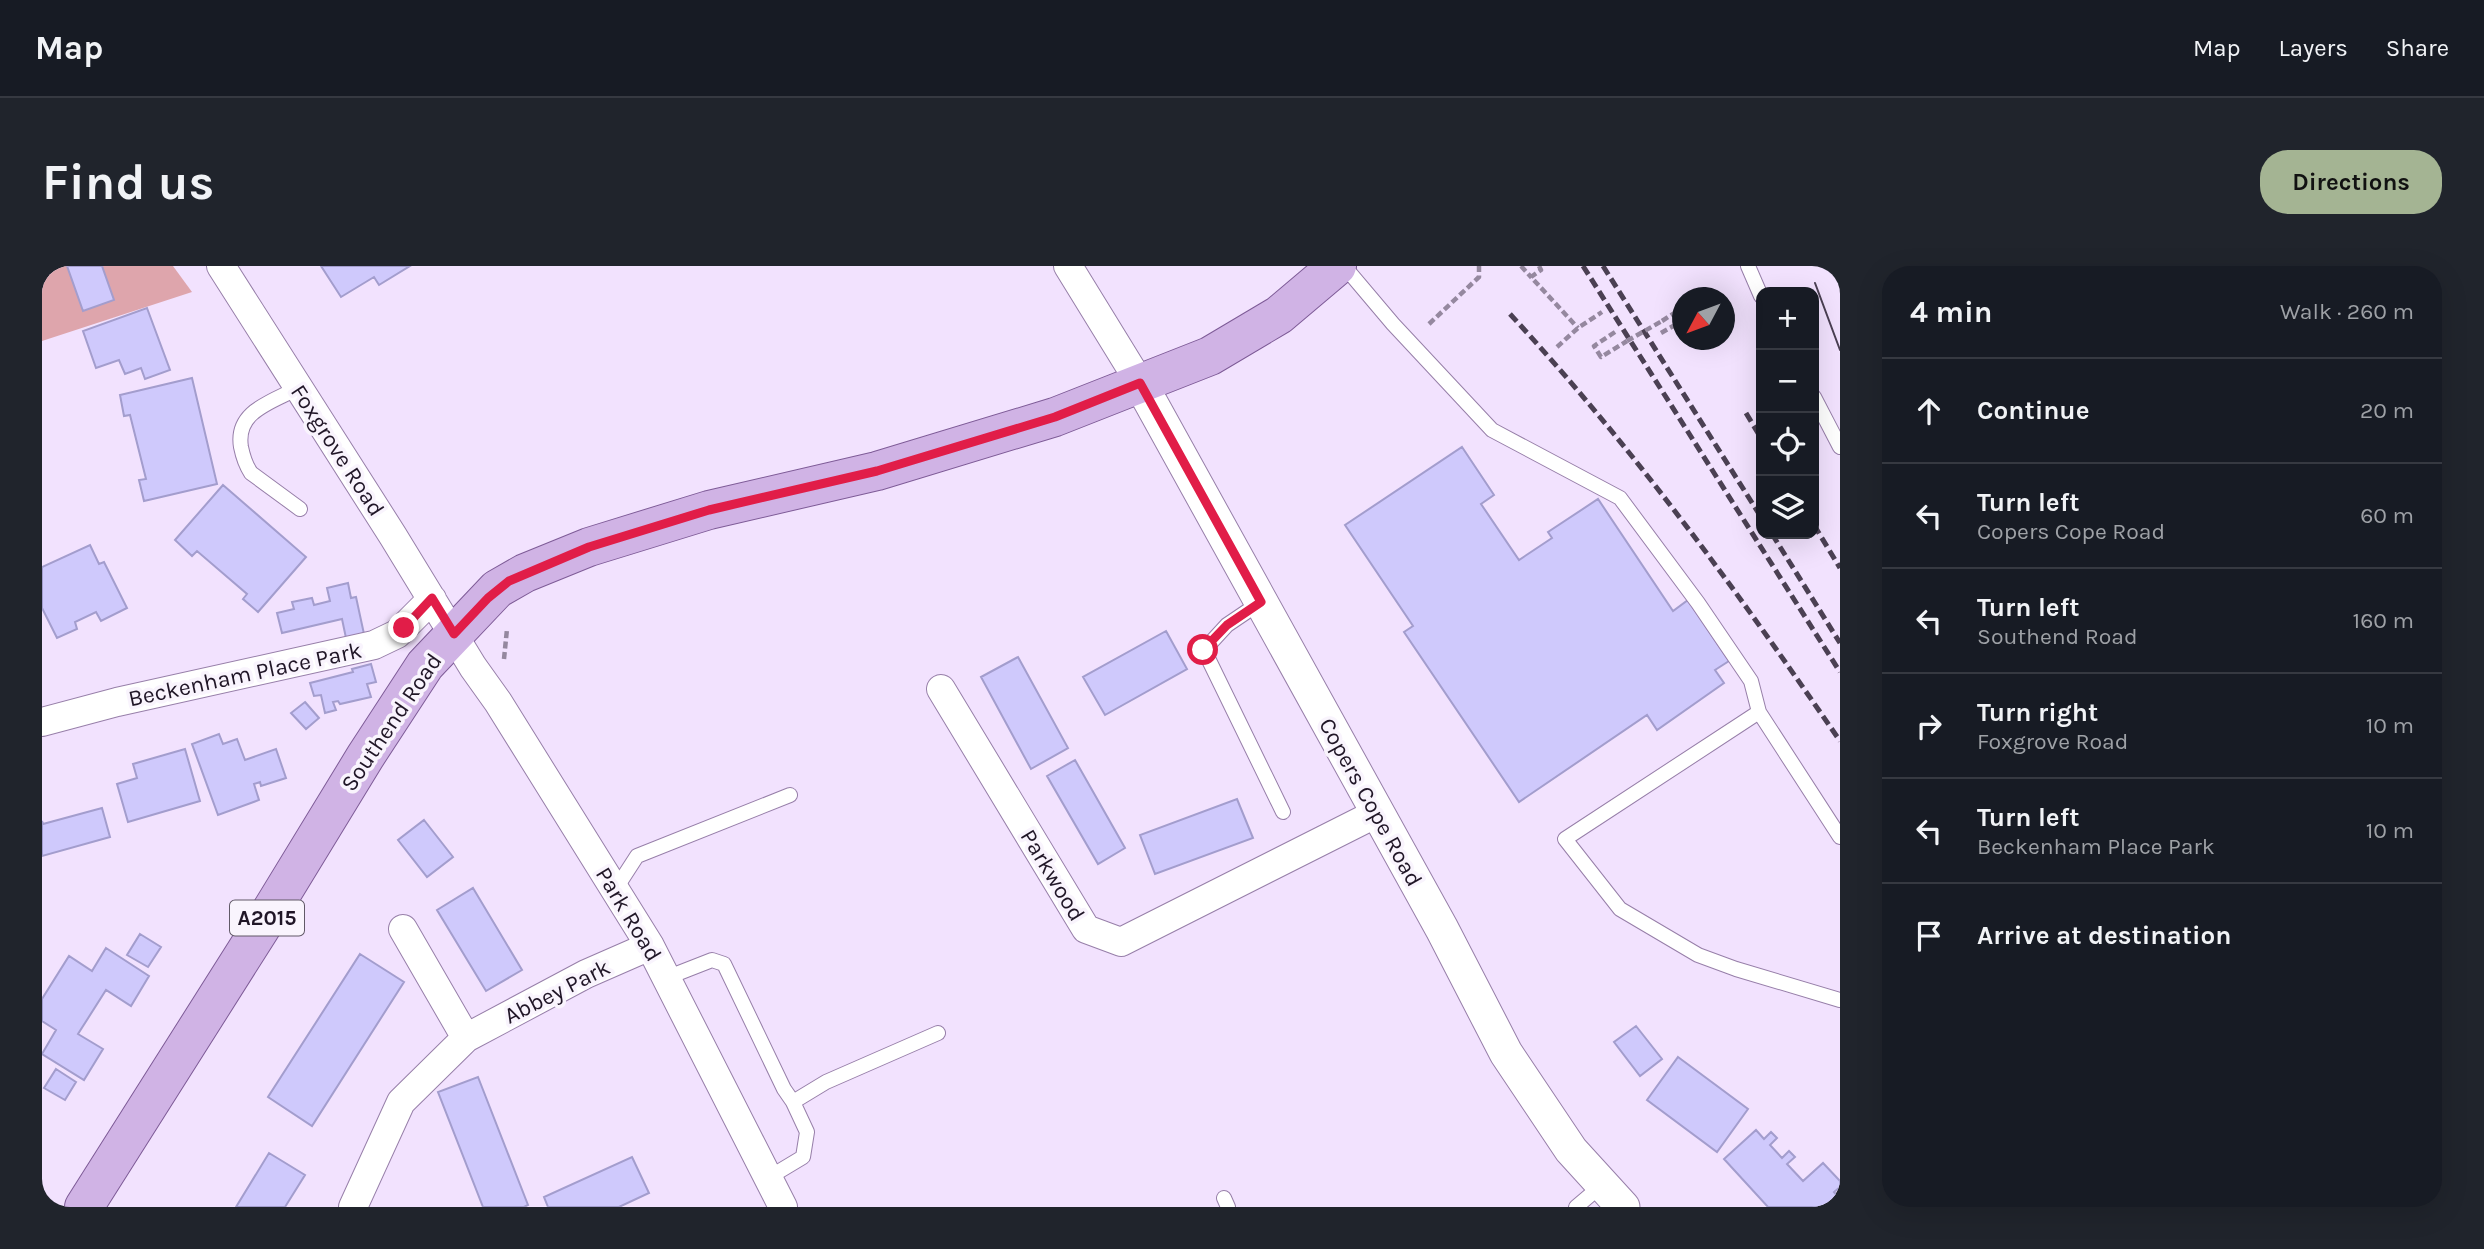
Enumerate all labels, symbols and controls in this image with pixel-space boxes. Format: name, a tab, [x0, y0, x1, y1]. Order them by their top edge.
text: Map	[35, 29, 103, 67]
text: Map	[2193, 34, 2241, 62]
text: Layers	[2279, 34, 2348, 62]
text: Share	[2386, 34, 2449, 62]
button: Directions	[2260, 150, 2442, 214]
text: Find us	[42, 154, 214, 211]
north arrow	[1672, 287, 1735, 350]
map controls	[1756, 287, 1819, 539]
button: +	[1756, 287, 1819, 350]
text: 4 min	[1910, 294, 1992, 330]
text: Walk · 260 m	[2280, 298, 2414, 325]
button: −	[1756, 350, 1819, 413]
street label: Foxgrove Road	[285, 379, 390, 521]
icon: ahead	[1910, 392, 1948, 430]
text: Continue	[1977, 395, 2089, 426]
text: 20 m	[2360, 397, 2414, 424]
button: locate	[1756, 413, 1819, 476]
button: layers	[1756, 476, 1819, 539]
text: Turn left	[1977, 487, 2079, 518]
icon: left	[1910, 497, 1948, 535]
text: 60 m	[2360, 502, 2414, 529]
text: Copers Cope Road	[1977, 518, 2165, 545]
text: Turn left	[1977, 592, 2079, 623]
icon: left	[1910, 602, 1948, 640]
text: 160 m	[2353, 607, 2414, 634]
route end	[388, 612, 419, 643]
text: Southend Road	[1977, 623, 2138, 650]
route start	[1187, 634, 1218, 665]
street label: Beckenham Place Park	[126, 637, 364, 712]
street label: Southend Road	[335, 648, 448, 796]
text: Turn right	[1977, 697, 2098, 728]
icon: right	[1910, 707, 1948, 745]
text: 10 m	[2366, 712, 2414, 739]
street label: Copers Cope Road	[1313, 713, 1428, 891]
text: Foxgrove Road	[1977, 728, 2128, 755]
text: Turn left	[1977, 802, 2079, 833]
icon: left	[1910, 812, 1948, 850]
text: 10 m	[2366, 817, 2414, 844]
street label: Parkwood	[1015, 825, 1090, 926]
text: Beckenham Place Park	[1977, 833, 2215, 860]
street label: Park Road	[590, 862, 667, 966]
road number: A2015	[230, 900, 304, 936]
icon: arrive	[1910, 917, 1948, 955]
text: Arrive at destination	[1977, 920, 2231, 951]
street label: Abbey Park	[500, 953, 615, 1030]

